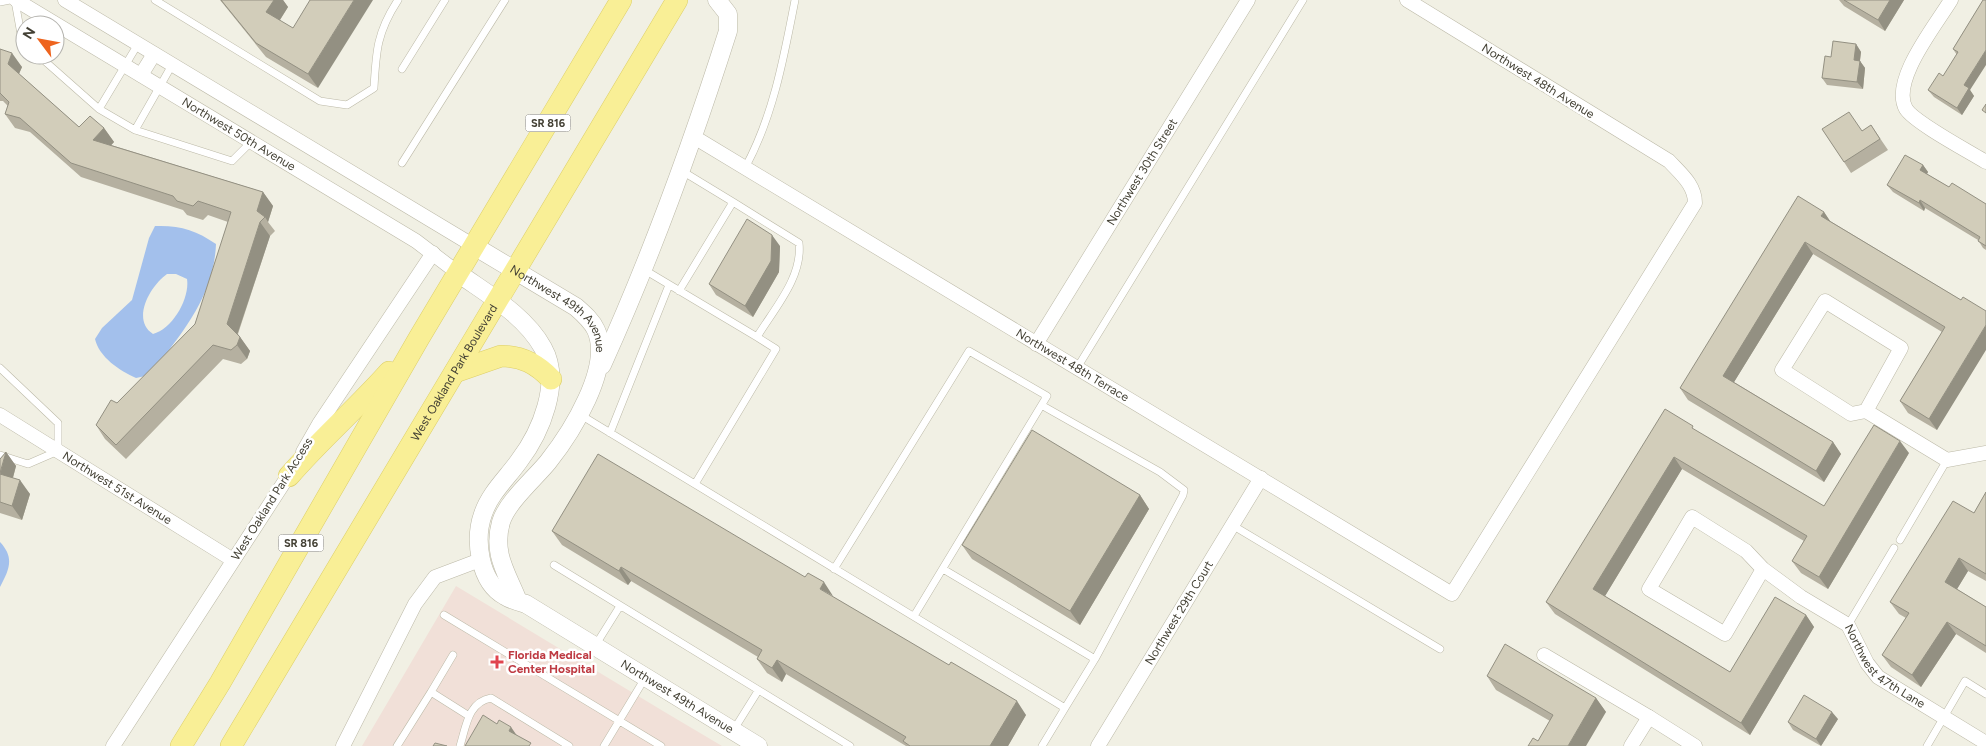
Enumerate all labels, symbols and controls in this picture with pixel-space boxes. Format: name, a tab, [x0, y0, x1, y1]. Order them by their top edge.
north arrow	[15, 15, 65, 65]
text: N	[19, 24, 39, 42]
street label: Northwest 48th Avenue	[1479, 41, 1597, 122]
street label: Northwest 50th Avenue	[179, 95, 298, 174]
road number: SR 816	[526, 115, 570, 132]
street label: Northwest 30th Street	[1104, 116, 1180, 228]
street label: Northwest 49th Avenue	[508, 262, 607, 353]
street label: West Oakland Park Boulevard	[408, 302, 500, 443]
street label: Northwest 48th Terrace	[1014, 326, 1132, 405]
street label: West Oakland Park Access	[228, 435, 316, 563]
street label: Northwest 51st Avenue	[60, 449, 175, 527]
road number: SR 816	[278, 534, 324, 552]
street label: Northwest 29th Court	[1142, 558, 1216, 667]
street label: Northwest 47th Lane	[1842, 622, 1928, 711]
place label: Florida Medical Center Hospital	[508, 648, 595, 676]
marker: Florida Medical Center Hospital	[490, 655, 504, 669]
street label: Northwest 49th Avenue	[618, 657, 736, 737]

